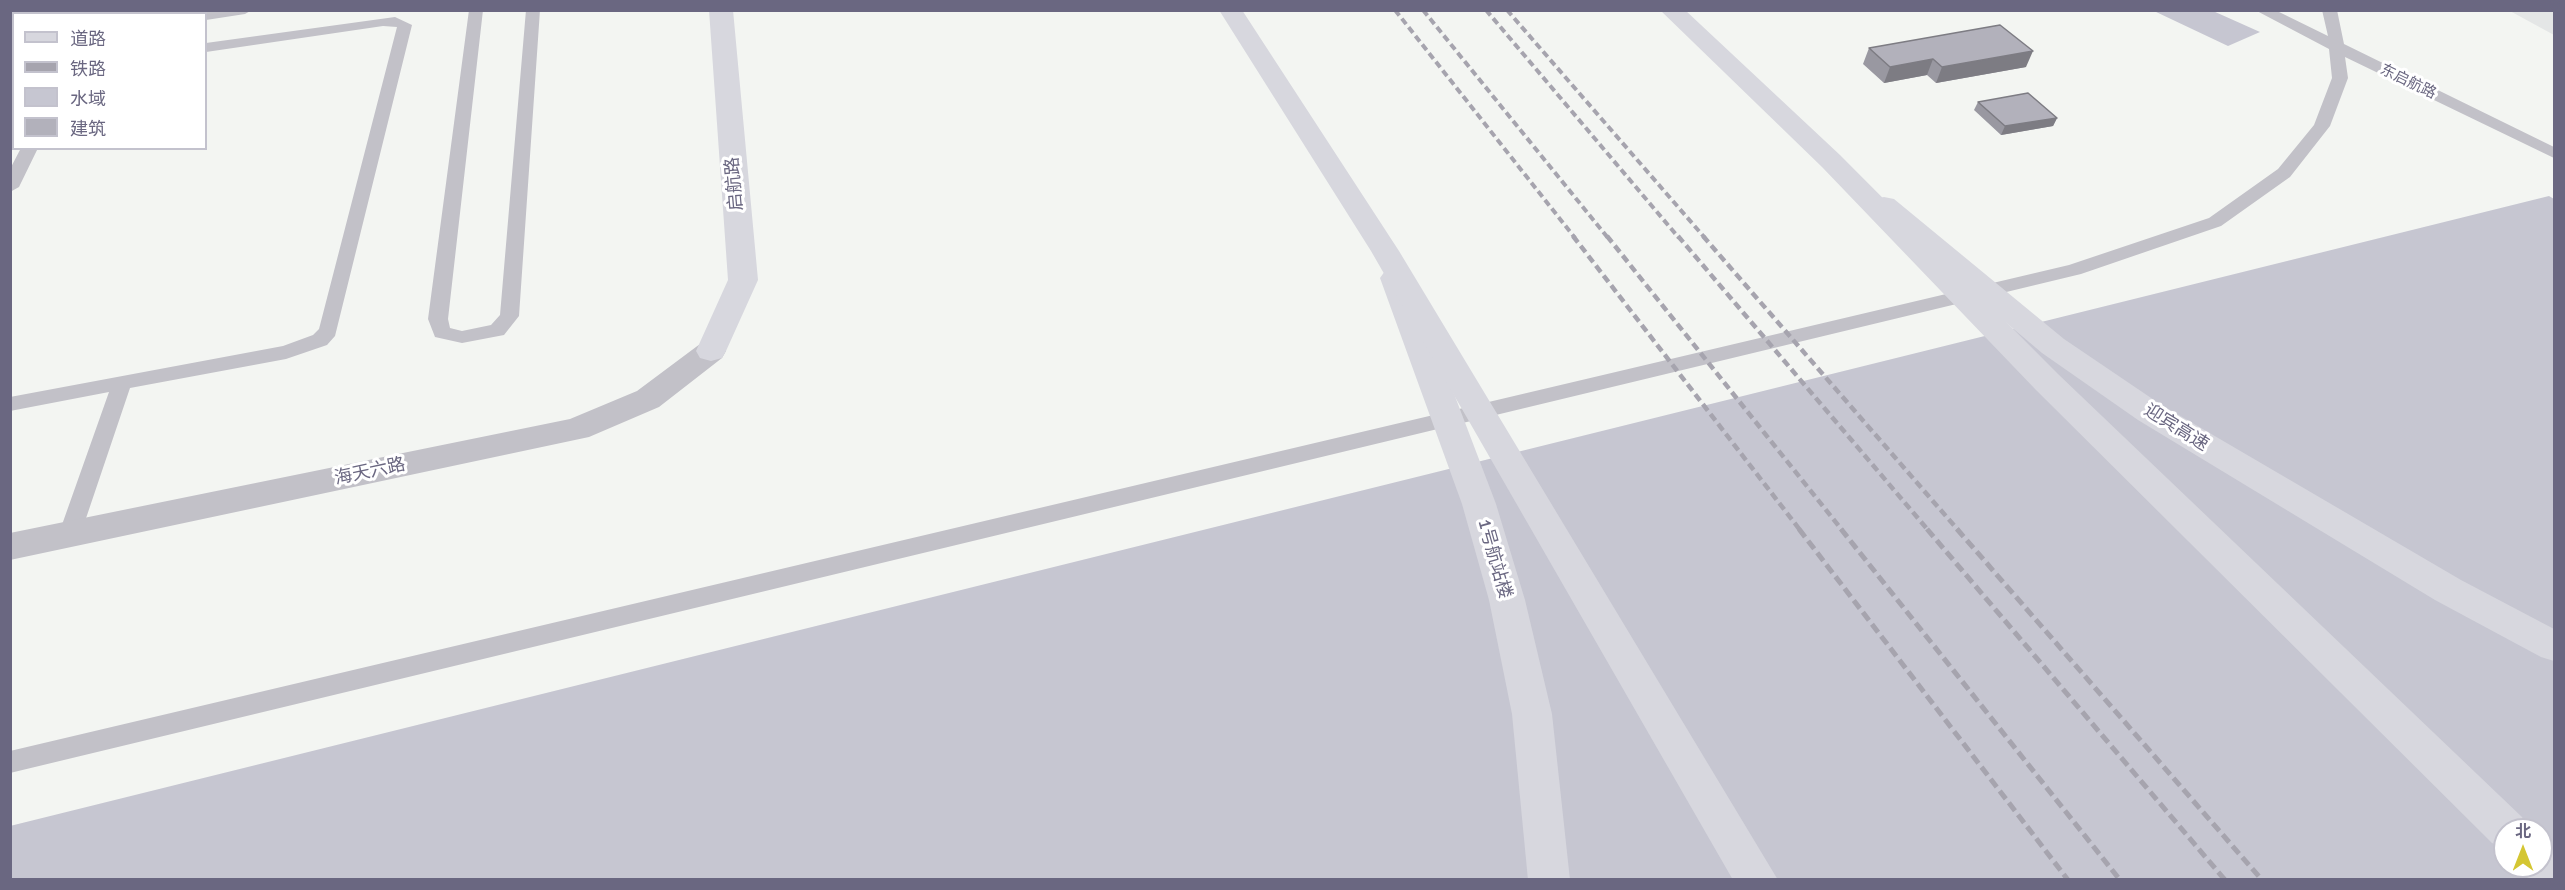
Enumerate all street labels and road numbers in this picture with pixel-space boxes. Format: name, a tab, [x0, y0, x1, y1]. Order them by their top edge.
street label: 东启航路	[2377, 61, 2439, 103]
street label: 启航路	[722, 156, 748, 212]
street label: 迎宾高速	[2140, 400, 2212, 456]
street label: 海天六路	[333, 454, 407, 490]
street label: 1号航站楼	[1472, 517, 1516, 601]

